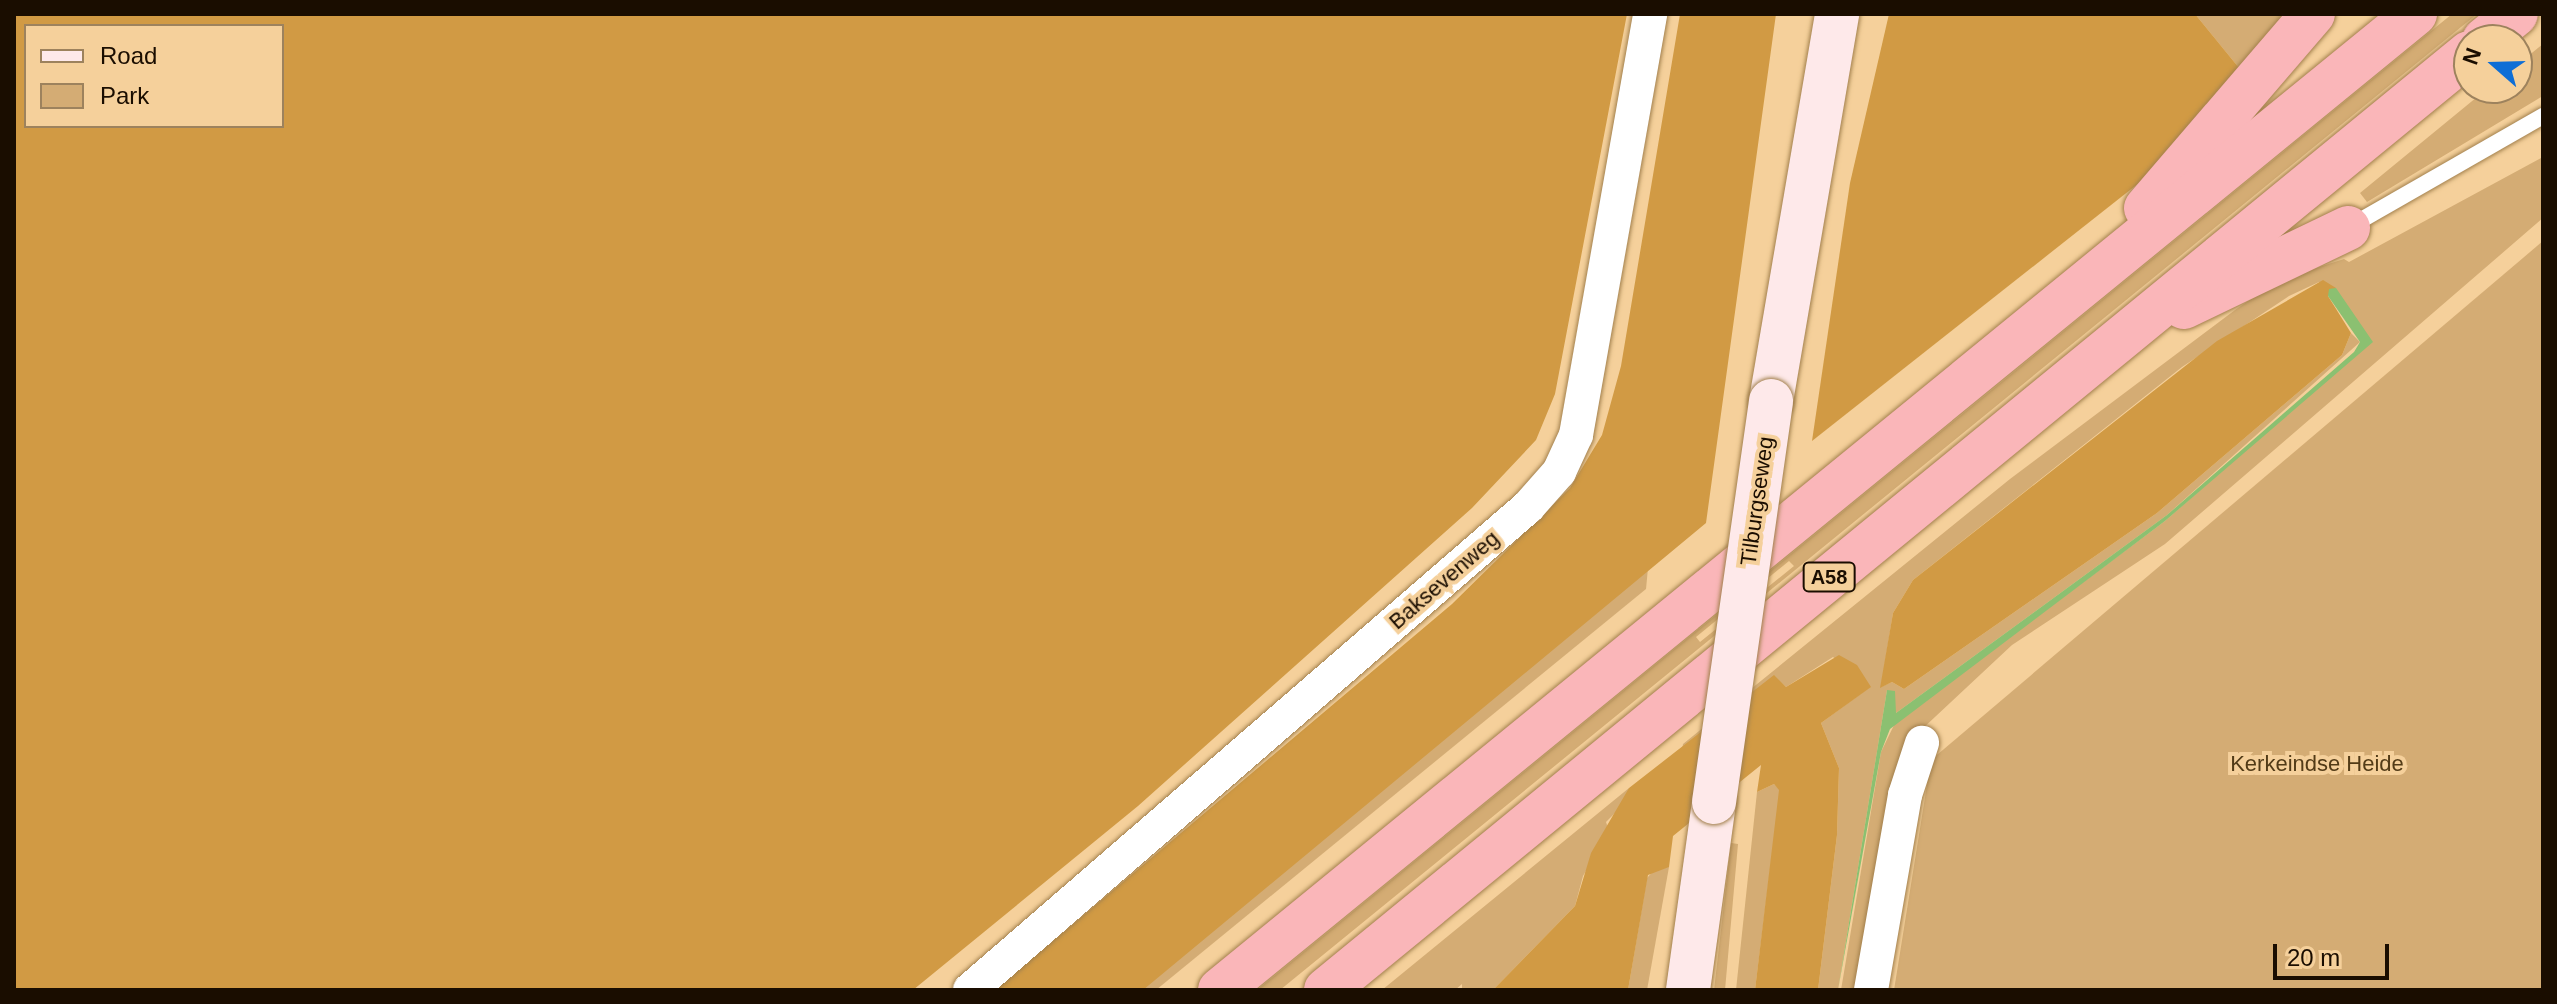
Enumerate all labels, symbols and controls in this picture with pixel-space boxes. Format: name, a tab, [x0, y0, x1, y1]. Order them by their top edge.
legend	[24, 24, 284, 128]
north arrow	[2453, 24, 2533, 104]
text: Road	[100, 42, 157, 69]
text: N	[2457, 45, 2486, 68]
text: Park	[100, 82, 149, 109]
street label: Tilburgseweg	[1735, 435, 1779, 567]
street label: Baksevenweg	[1384, 525, 1504, 635]
road number: A58	[1801, 561, 1857, 593]
park label: Kerkeindse Heide	[2230, 751, 2404, 777]
scale bar	[2277, 928, 2393, 978]
text: 20 m	[2287, 944, 2340, 971]

